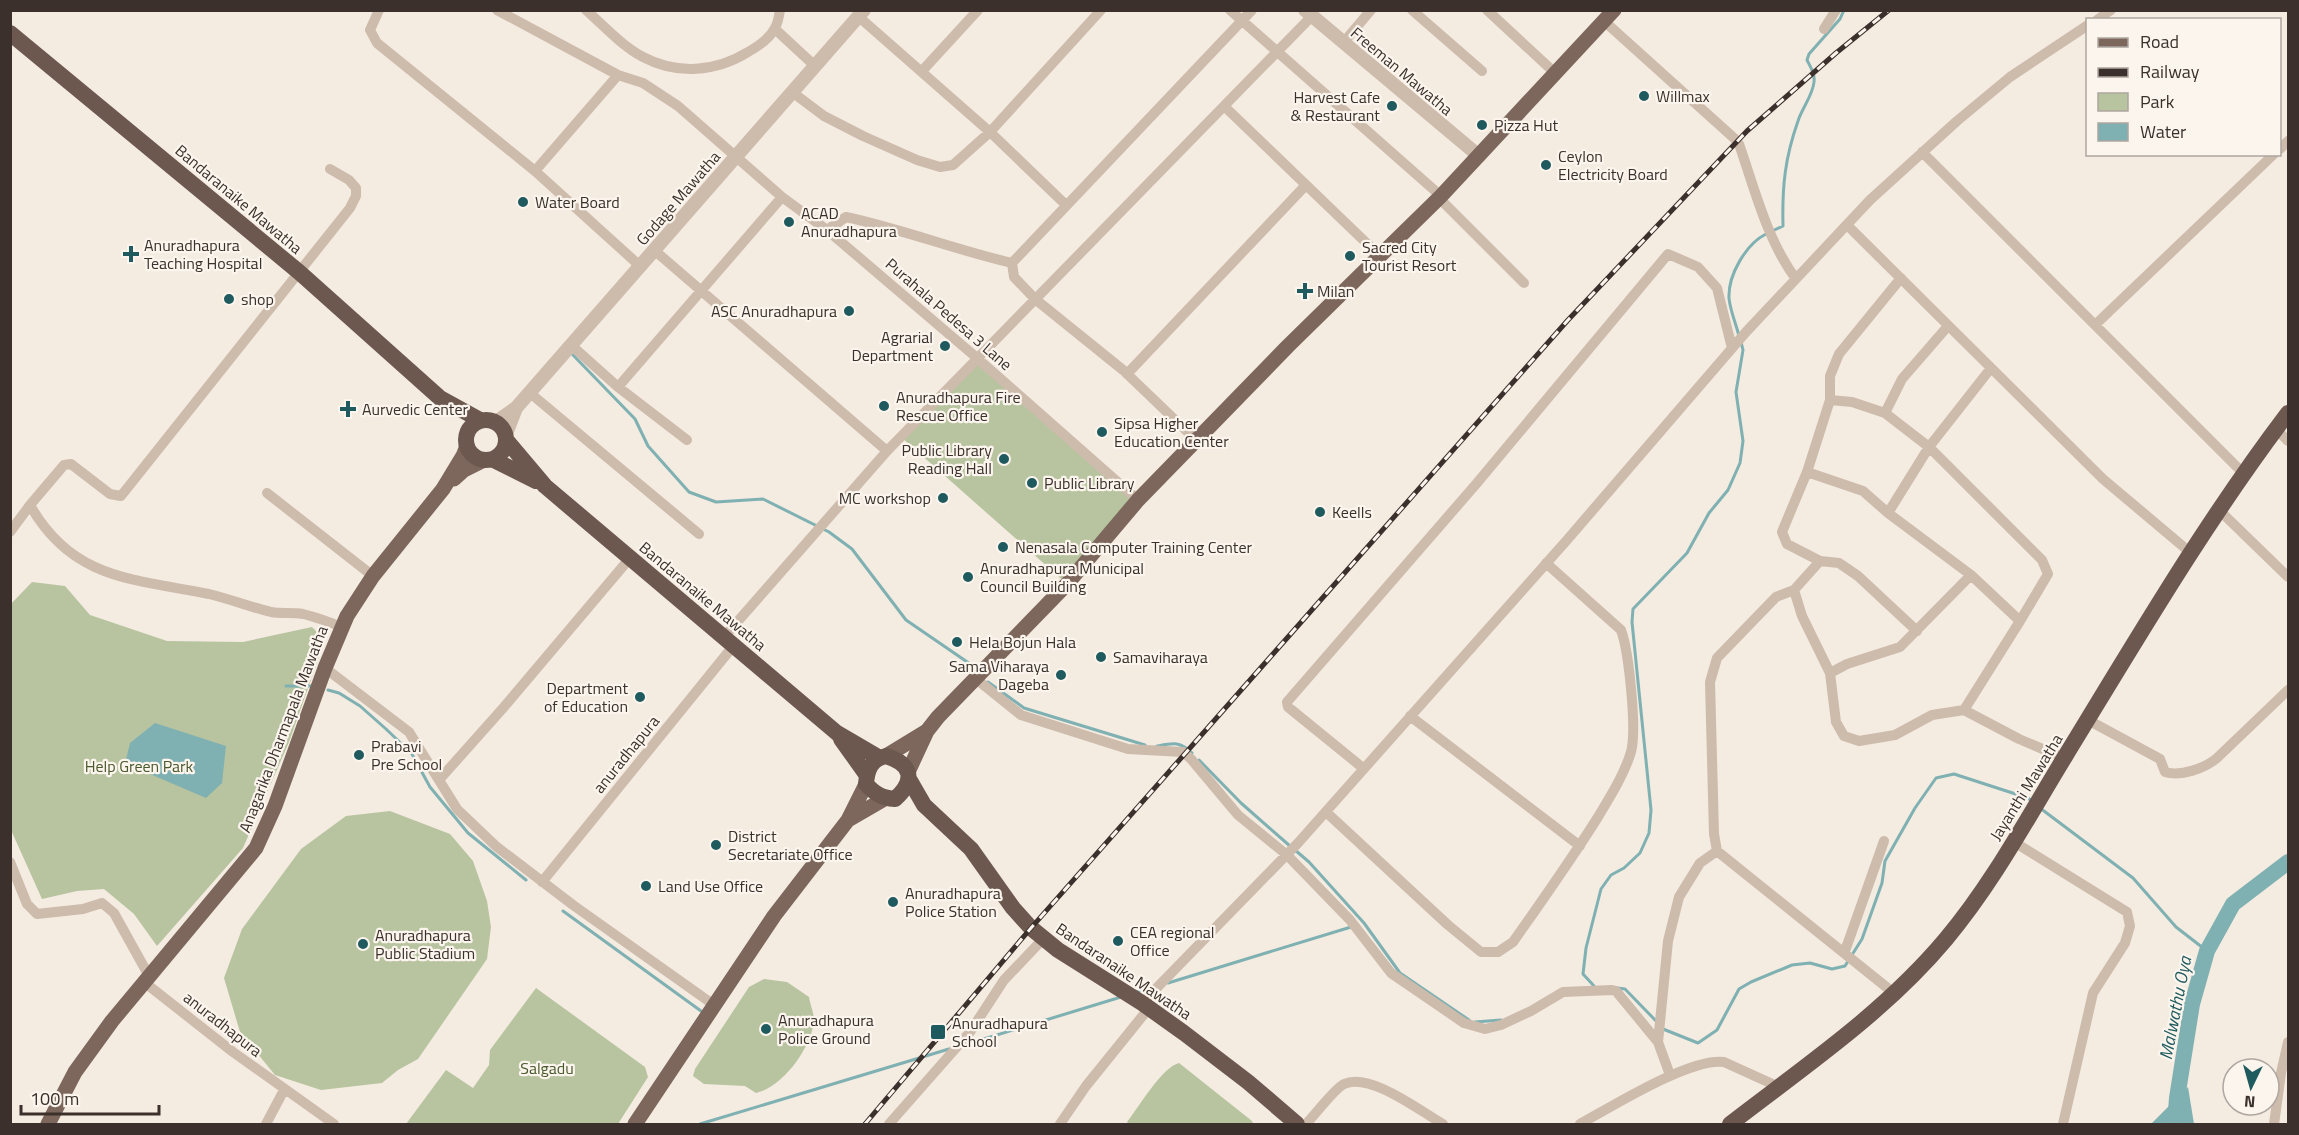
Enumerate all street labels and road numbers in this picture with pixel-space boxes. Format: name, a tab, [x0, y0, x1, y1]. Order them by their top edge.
street label: Freeman Mawatha	[1346, 21, 1458, 121]
street label: Bandaranaike Mawatha	[170, 139, 308, 259]
street label: Godage Mawatha	[630, 145, 726, 251]
street label: Purahala Pedesa 3 Lane	[880, 252, 1018, 376]
street label: Bandaranaike Mawatha	[634, 536, 772, 656]
street label: Anagarika Dharmapala Mawatha	[232, 622, 334, 836]
street label: anuradhapura	[587, 710, 665, 798]
street label: Jayanthi Mawatha	[1984, 729, 2068, 845]
street label: Bandaranaike Mawatha	[1051, 916, 1197, 1026]
street label: anuradhapura	[178, 986, 268, 1062]

